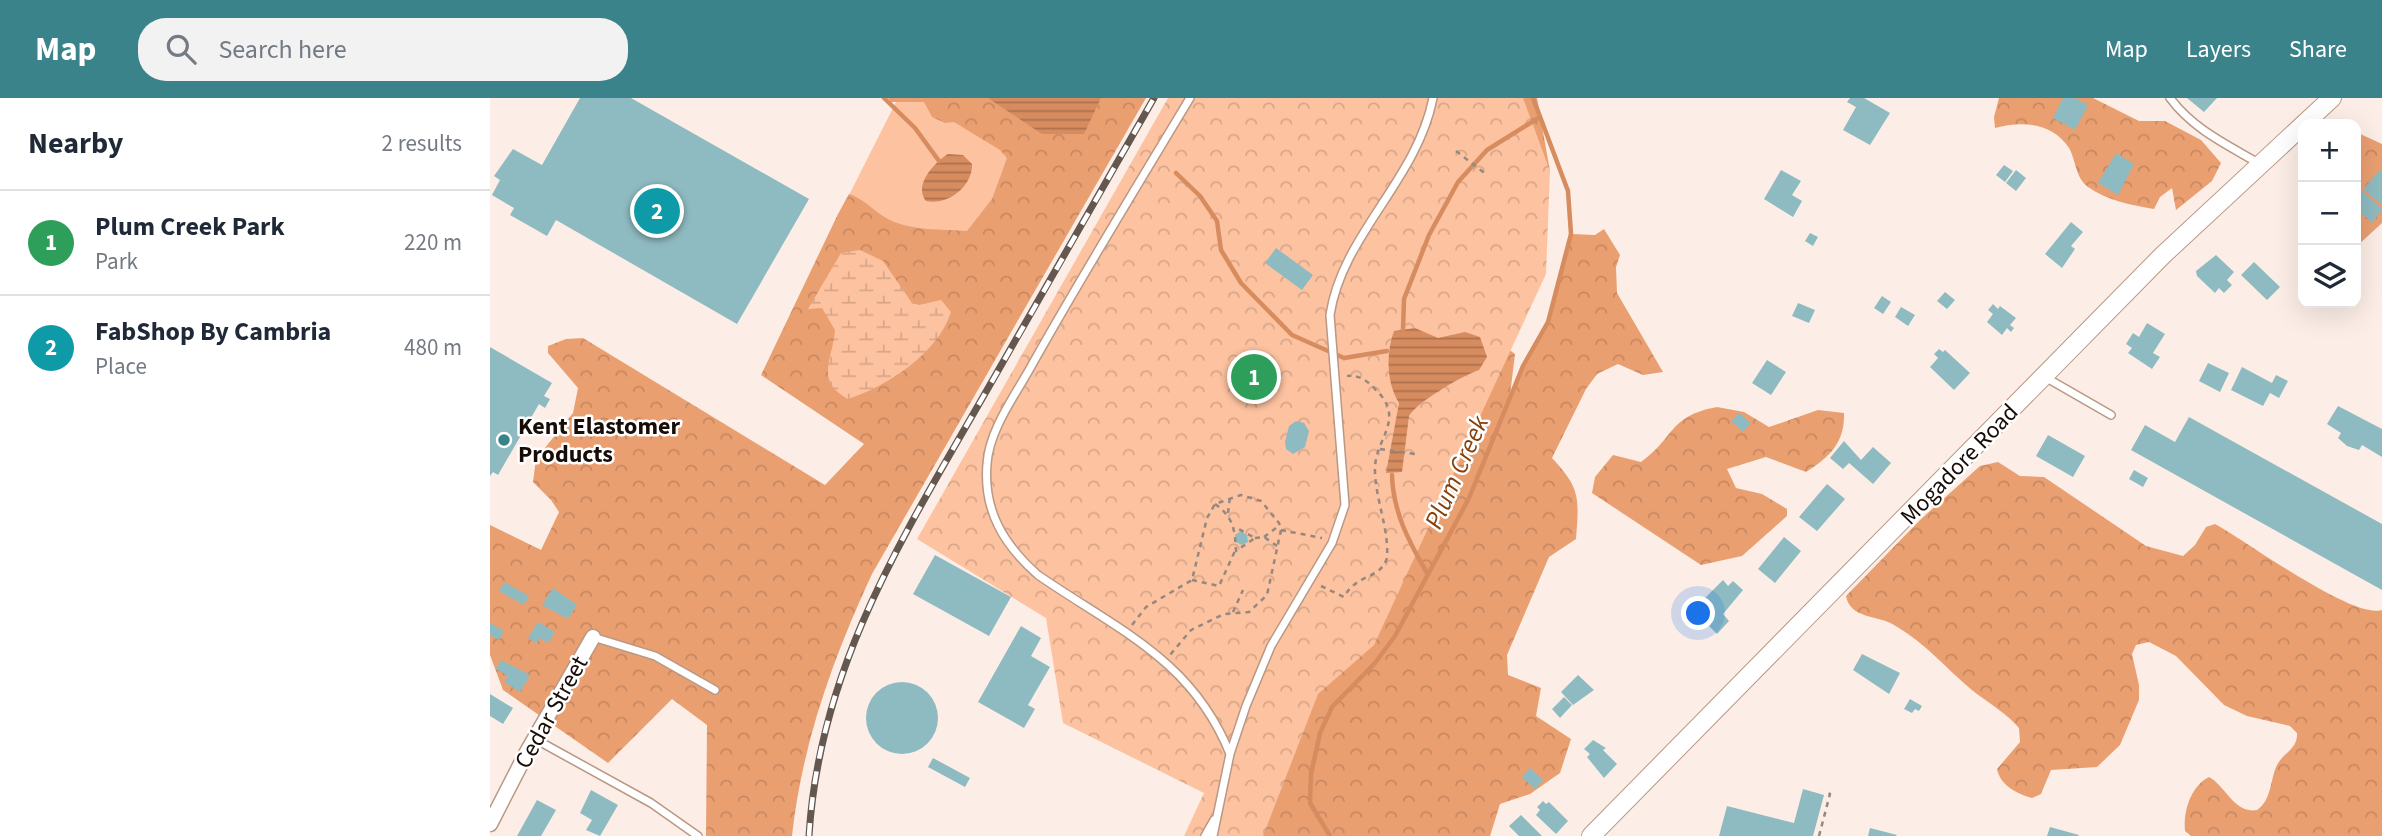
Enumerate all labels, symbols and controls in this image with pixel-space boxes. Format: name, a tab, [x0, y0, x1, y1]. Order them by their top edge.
search box	[138, 18, 628, 81]
text: Map	[35, 26, 96, 73]
icon: search	[162, 30, 200, 68]
text: Search here	[218, 31, 347, 68]
text: Map	[2105, 32, 2148, 67]
text: Layers	[2186, 32, 2251, 67]
text: Share	[2289, 32, 2347, 67]
map controls	[2298, 119, 2361, 308]
button: +	[2298, 119, 2361, 182]
text: Nearby	[28, 122, 123, 165]
text: 2 results	[382, 127, 462, 160]
button: −	[2298, 182, 2361, 245]
pin: 2	[634, 185, 680, 237]
text: Plum Creek Park	[95, 208, 285, 245]
text: 1	[45, 226, 57, 259]
text: 220 m	[404, 226, 462, 259]
text: Park	[95, 245, 138, 278]
button: layers	[2298, 245, 2361, 308]
text: FabShop By Cambria	[95, 313, 331, 350]
text: 2	[45, 331, 57, 364]
text: 480 m	[404, 331, 462, 364]
text: Place	[95, 350, 147, 383]
pin: 1	[1231, 351, 1277, 403]
street label: Mogadore Road	[1892, 396, 2026, 533]
place label: Kent Elastomer Products	[518, 409, 680, 472]
water label: Plum Creek	[1415, 409, 1498, 535]
marker: Kent Elastomer Products	[496, 432, 512, 448]
your location	[1681, 596, 1715, 630]
street label: Cedar Street	[506, 649, 597, 775]

